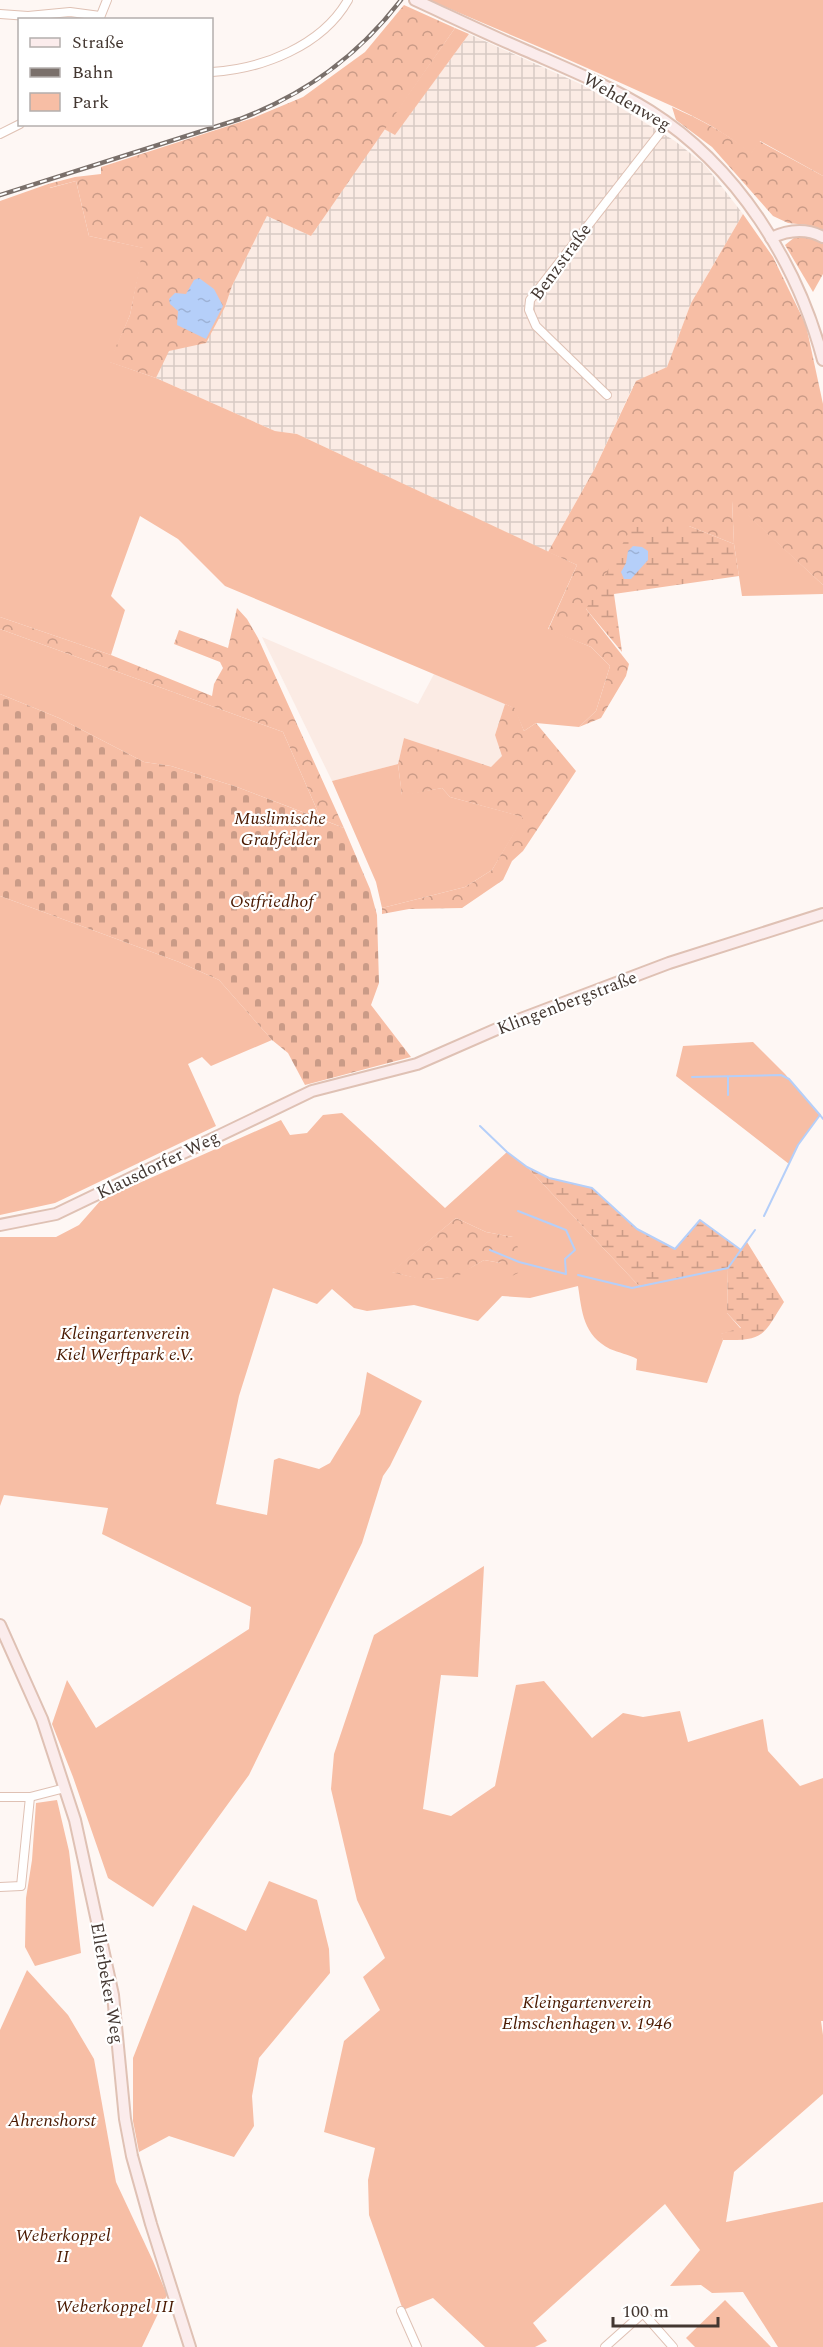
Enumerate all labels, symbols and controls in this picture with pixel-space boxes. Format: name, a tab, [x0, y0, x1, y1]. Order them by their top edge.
legend	[18, 18, 213, 126]
text: Straße	[72, 29, 124, 56]
text: Bahn	[72, 59, 114, 86]
street label: Wehdenweg	[578, 66, 676, 138]
text: Park	[72, 89, 109, 116]
street label: Benzstraße	[524, 218, 598, 306]
park label: Muslimische Grabfelder	[234, 805, 326, 853]
park label: Ostfriedhof	[230, 888, 317, 915]
street label: Klingenbergstraße	[493, 964, 641, 1042]
street label: Klausdorfer Weg	[92, 1123, 224, 1207]
park label: Kleingartenverein Kiel Werftpark e.V.	[56, 1320, 194, 1368]
street label: Ellerbeker Weg	[83, 1920, 131, 2046]
park label: Kleingartenverein Elmschenhagen v. 1946	[502, 1989, 672, 2037]
park label: Ahrenshorst	[7, 2107, 96, 2134]
park label: Weberkoppel II	[15, 2222, 111, 2270]
scale bar	[613, 2290, 718, 2328]
park label: Weberkoppel III	[55, 2293, 175, 2320]
text: 100 m	[622, 2298, 669, 2325]

